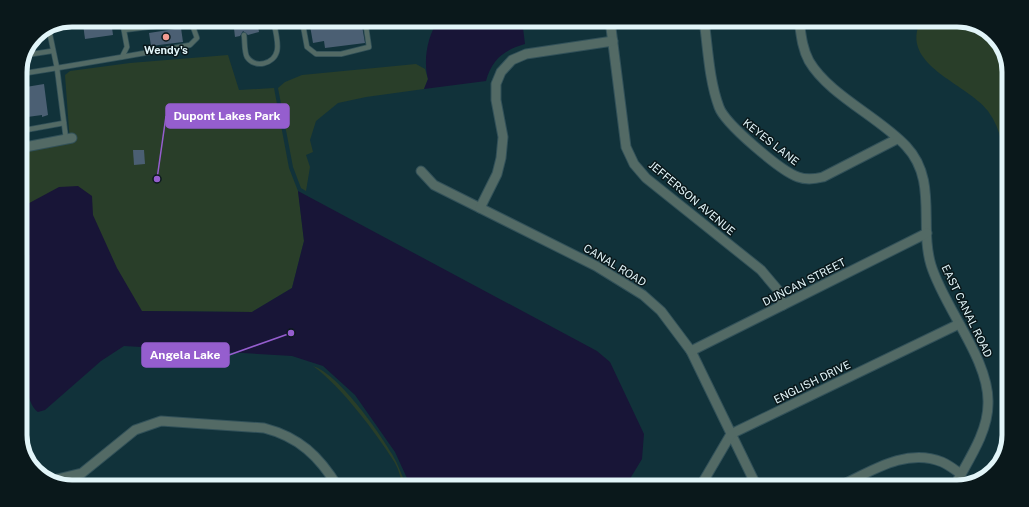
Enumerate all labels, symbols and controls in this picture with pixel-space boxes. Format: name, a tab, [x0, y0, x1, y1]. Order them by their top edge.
marker: Wendy's	[161, 32, 171, 42]
place label: Wendy's	[144, 44, 188, 56]
callout: Dupont Lakes Park	[166, 104, 289, 128]
text: Dupont Lakes Park	[173, 109, 281, 123]
street label: KEYES LANE	[741, 116, 801, 168]
street label: JEFFERSON AVENUE	[647, 159, 737, 237]
street label: CANAL ROAD	[582, 242, 649, 289]
street label: DUNCAN STREET	[761, 256, 848, 308]
street label: EAST CANAL ROAD	[939, 263, 995, 360]
callout: Angela Lake	[142, 343, 229, 367]
text: Angela Lake	[150, 348, 220, 362]
street label: ENGLISH DRIVE	[772, 358, 852, 406]

